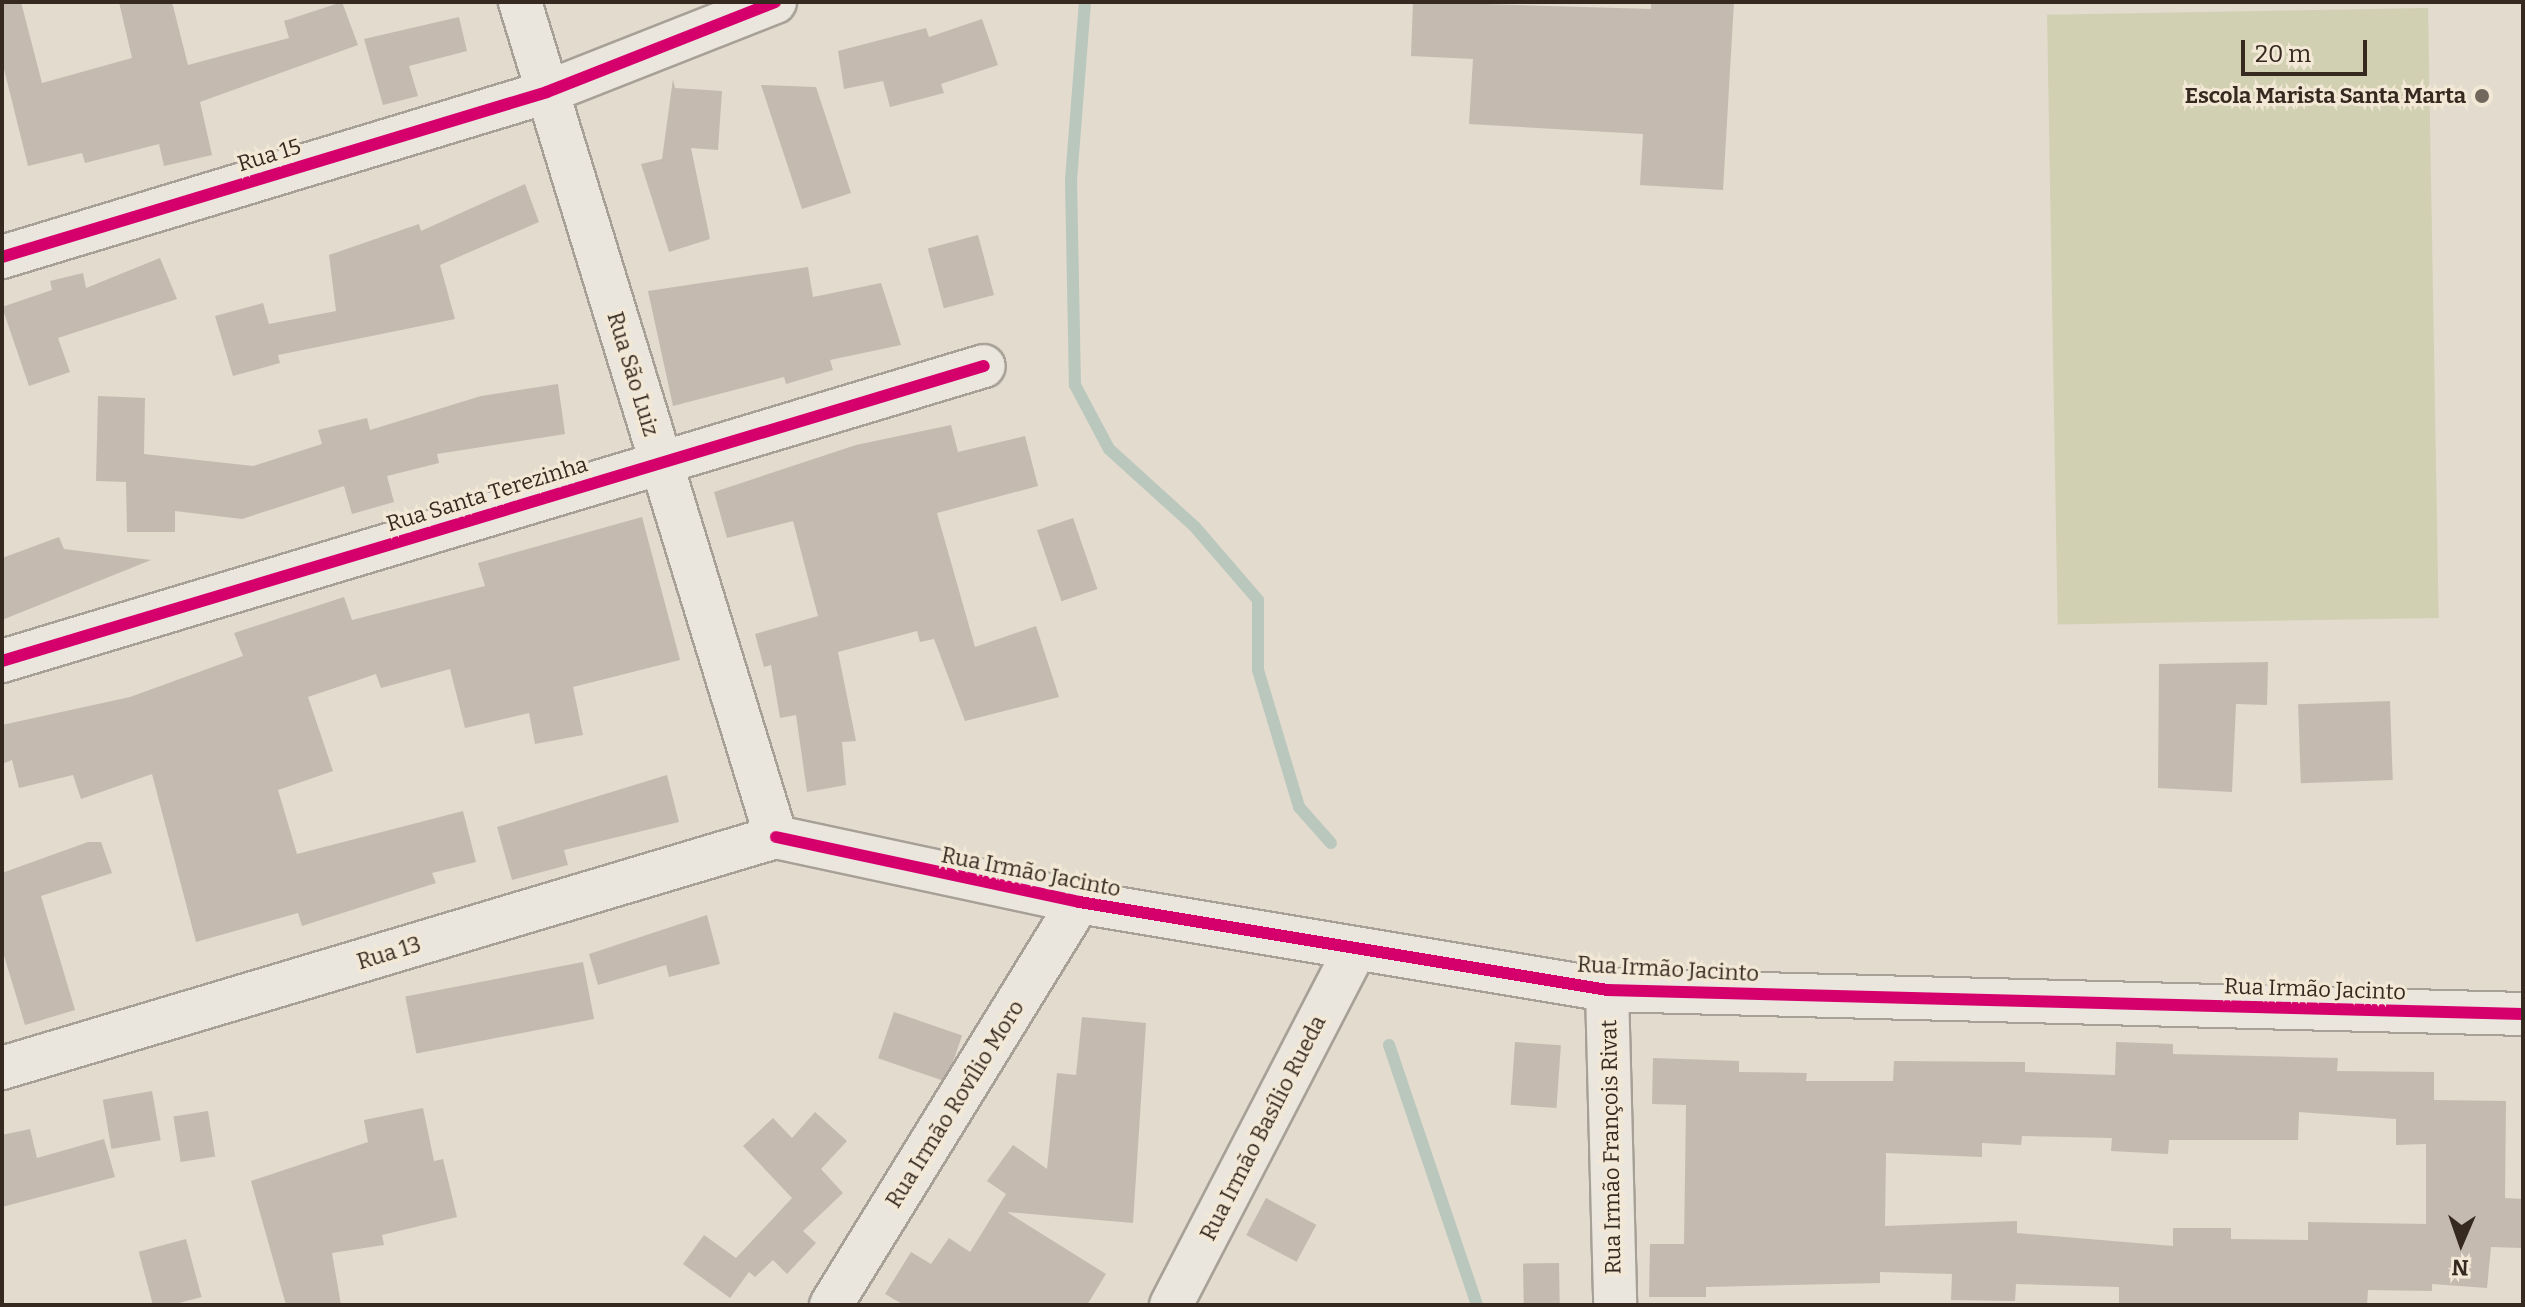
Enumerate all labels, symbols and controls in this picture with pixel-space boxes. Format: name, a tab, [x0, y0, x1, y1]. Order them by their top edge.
scale bar	[2245, 24, 2371, 74]
text: 20 m	[2255, 40, 2311, 68]
place label: Escola Marista Santa Marta	[2185, 83, 2466, 109]
marker: Escola Marista Santa Marta	[2473, 87, 2491, 105]
street label: Rua 15	[234, 133, 304, 177]
street label: Rua São Luiz	[602, 309, 664, 439]
street label: Rua Santa Terezinha	[383, 451, 591, 537]
street label: Rua Irmão Jacinto	[939, 842, 1123, 902]
street label: Rua 13	[354, 931, 424, 975]
street label: Rua Irmão Jacinto	[1576, 951, 1760, 987]
street label: Rua Irmão Jacinto	[2224, 973, 2406, 1005]
street label: Rua Irmão Rovílio Moro	[880, 995, 1030, 1213]
street label: Rua Irmão Basílio Rueda	[1195, 1011, 1331, 1245]
street label: Rua Irmão François Rivat	[1596, 1019, 1626, 1275]
north arrow	[2421, 1203, 2501, 1283]
text: N	[2451, 1254, 2469, 1281]

